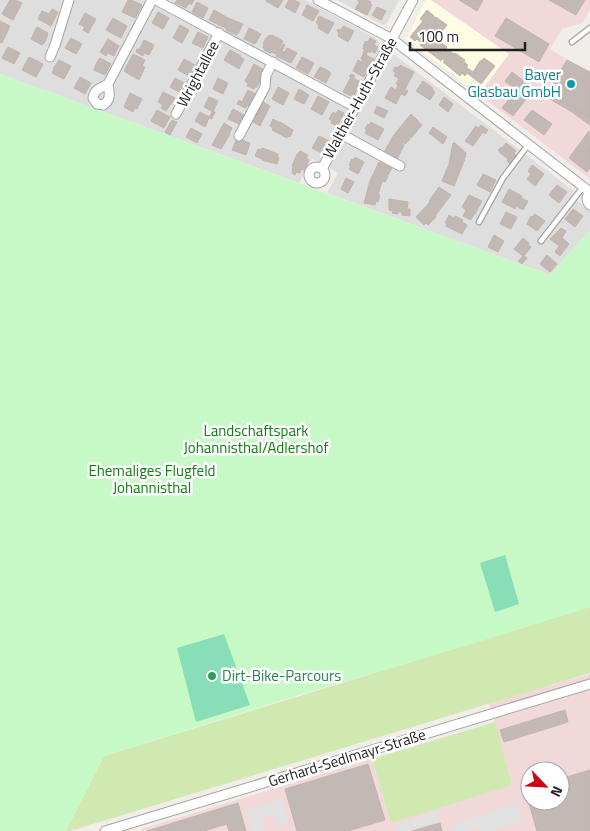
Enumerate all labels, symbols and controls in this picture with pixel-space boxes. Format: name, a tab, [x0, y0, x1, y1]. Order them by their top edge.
scale bar	[410, 20, 525, 52]
text: 100 m	[418, 25, 459, 48]
street label: Walther-Huth-Straße	[317, 33, 403, 163]
street label: Wrightallee	[170, 37, 225, 111]
place label: Bayer Glasbau GmbH	[467, 63, 561, 103]
marker: Bayer Glasbau GmbH	[565, 78, 577, 90]
park label: Landschaftspark Johannisthal/Adlershof	[184, 419, 328, 459]
park label: Ehemaliges Flugfeld Johannisthal	[88, 459, 216, 499]
place label: Dirt-Bike-Parcours	[222, 664, 341, 687]
marker: Dirt-Bike-Parcours	[206, 670, 218, 682]
street label: Gerhard-Sedlmayr-Straße	[265, 723, 429, 792]
north arrow	[520, 761, 570, 811]
text: N	[546, 783, 569, 801]

